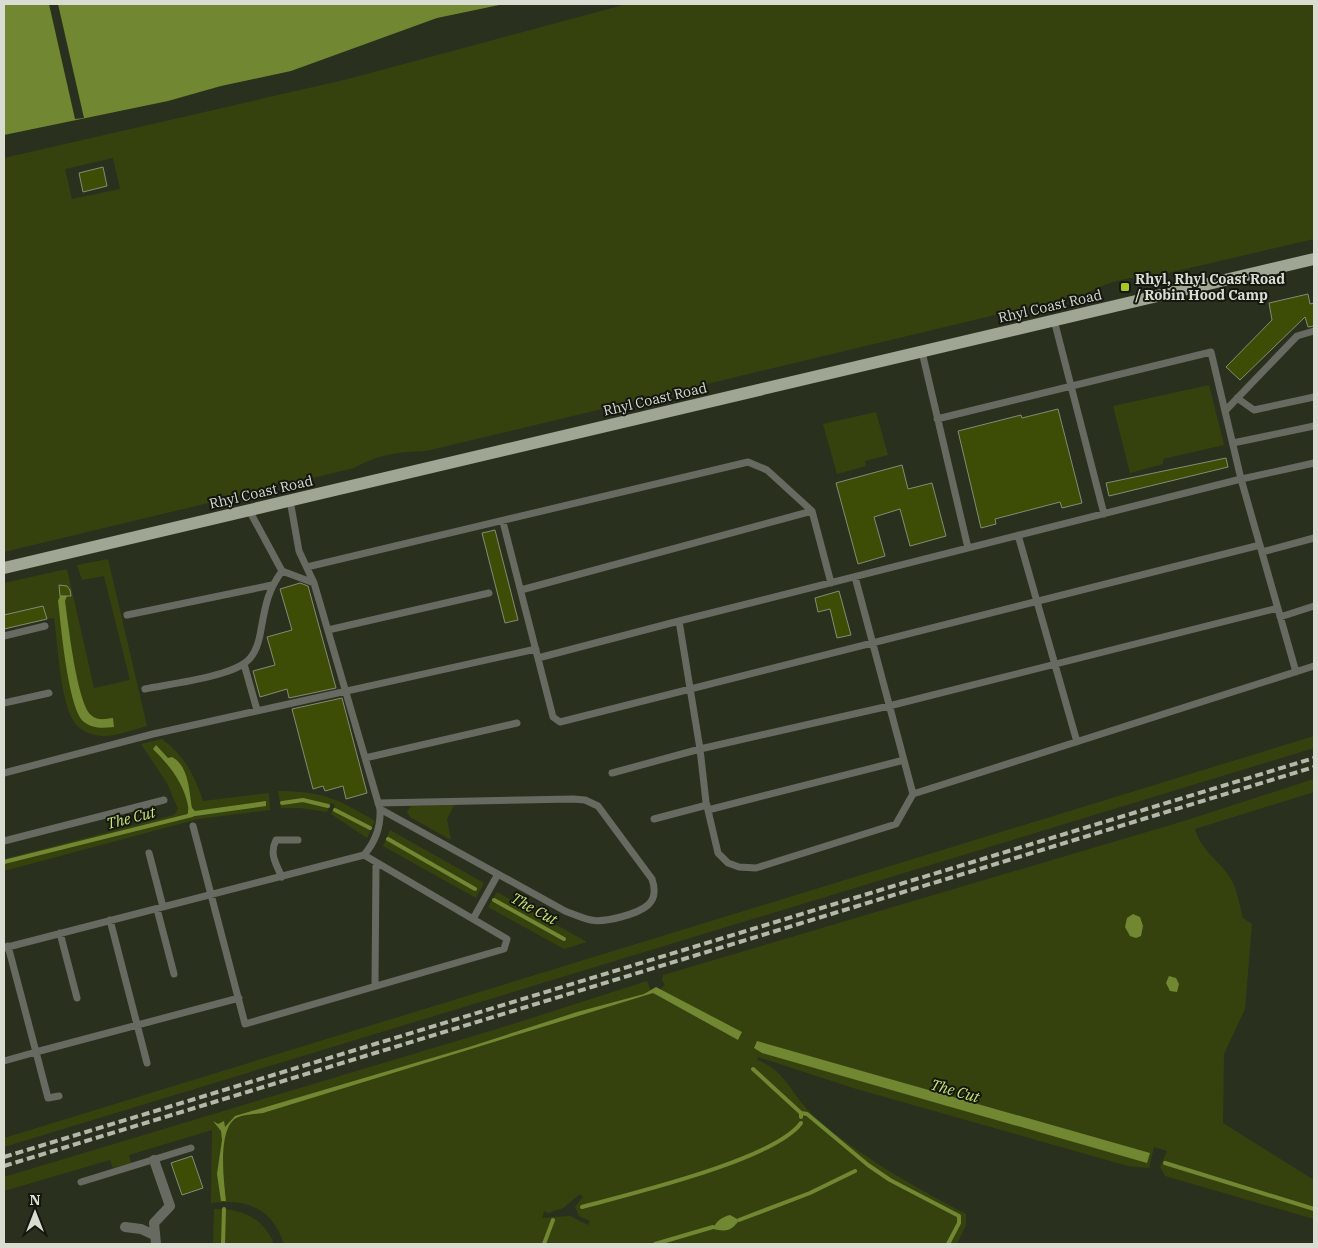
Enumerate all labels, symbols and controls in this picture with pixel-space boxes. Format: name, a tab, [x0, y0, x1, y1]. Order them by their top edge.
place label: Rhyl, Rhyl Coast Road / Robin Hood Camp	[1135, 270, 1285, 304]
marker: Rhyl, Rhyl Coast Road / Robin Hood Camp	[1119, 281, 1131, 293]
street label: Rhyl Coast Road	[996, 285, 1104, 327]
street label: Rhyl Coast Road	[601, 378, 709, 420]
street label: Rhyl Coast Road	[207, 471, 315, 513]
water label: The Cut	[104, 802, 158, 833]
water label: The Cut	[508, 888, 561, 929]
water label: The Cut	[929, 1075, 982, 1107]
north arrow	[10, 1188, 60, 1238]
text: N	[29, 1191, 41, 1209]

